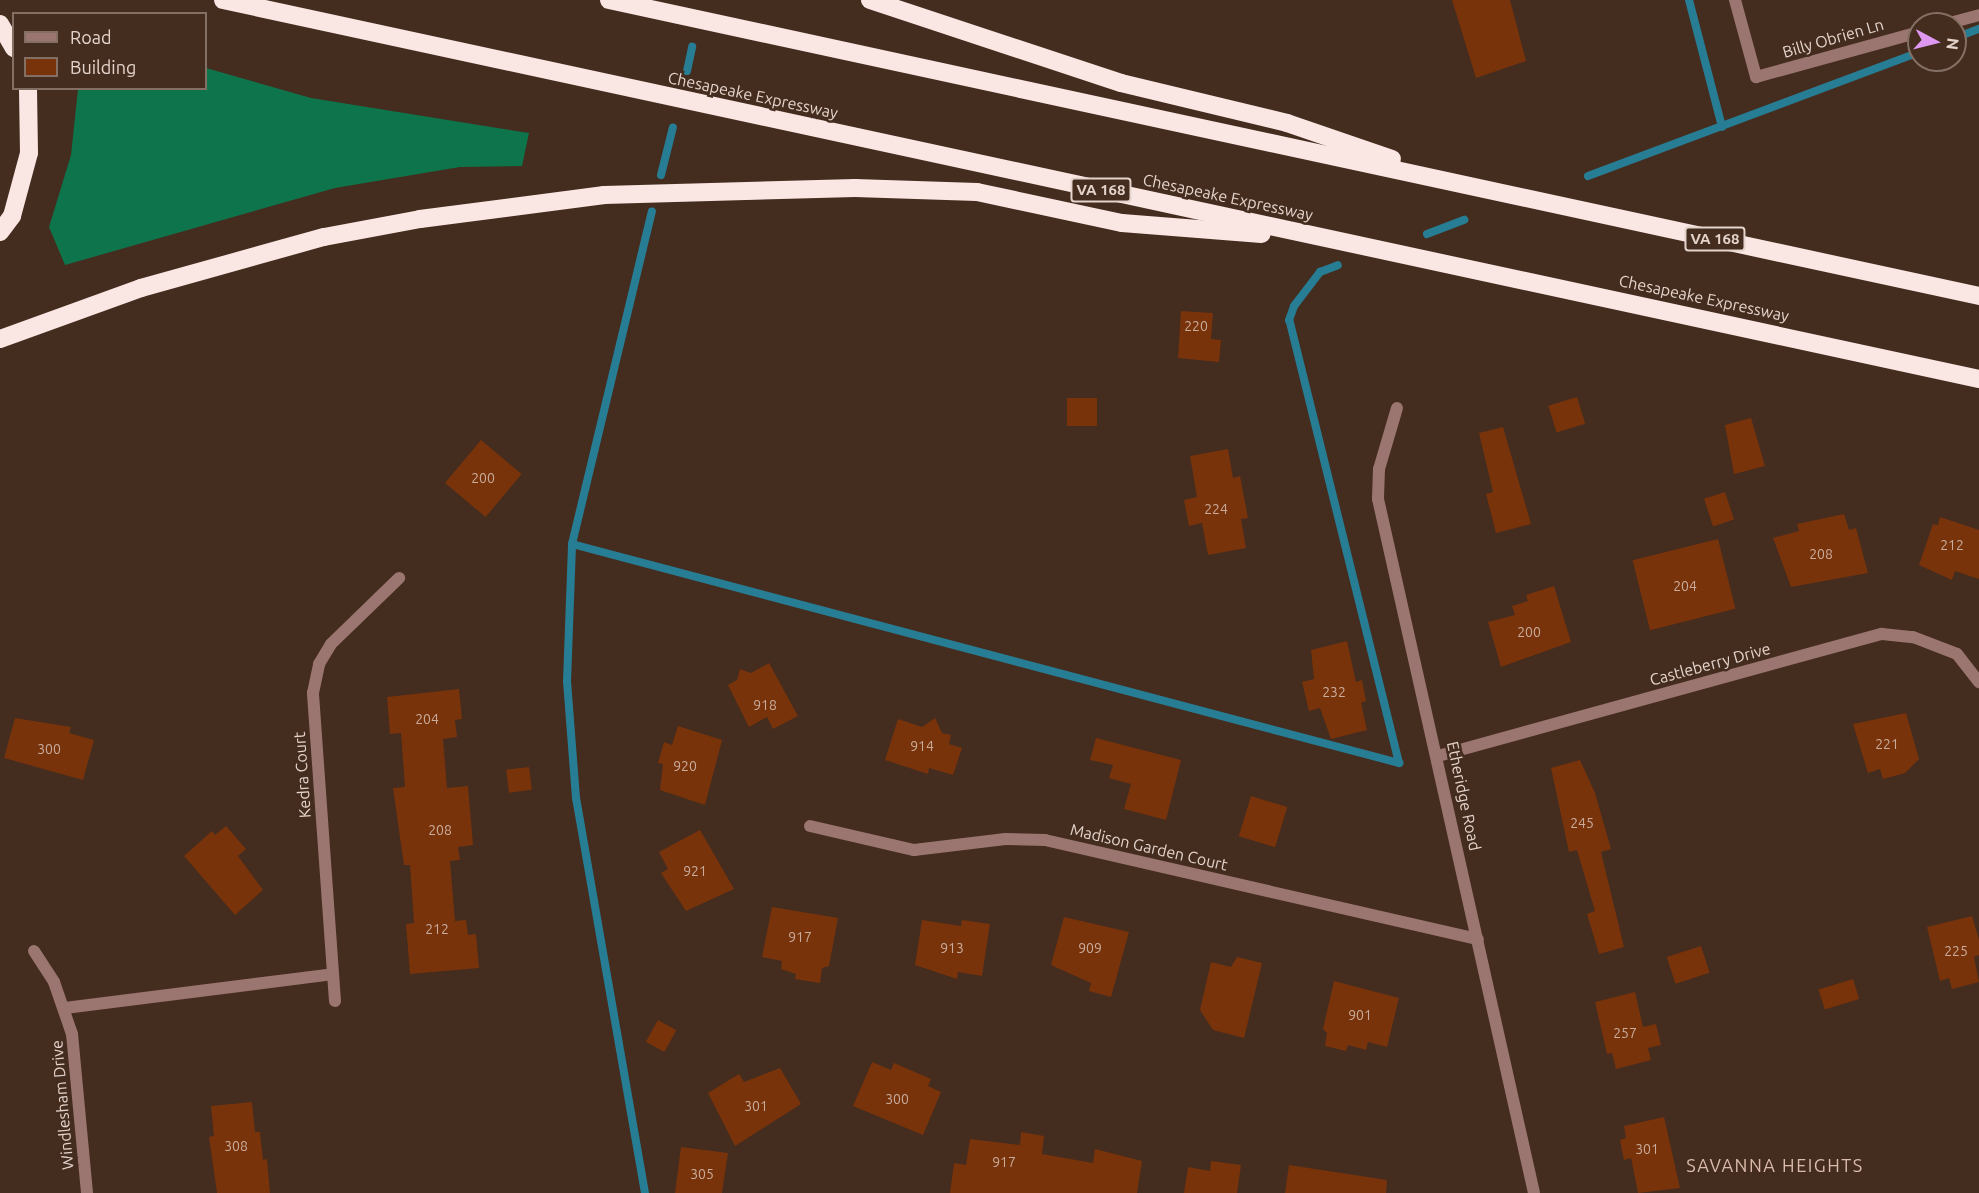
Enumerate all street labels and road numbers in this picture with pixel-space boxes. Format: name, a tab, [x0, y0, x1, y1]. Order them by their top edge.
street label: Billy Obrien Ln	[1780, 14, 1886, 62]
street label: Chesapeake Expressway	[666, 68, 840, 122]
street label: Chesapeake Expressway	[1141, 170, 1315, 224]
road number: VA 168	[1070, 178, 1132, 202]
road number: VA 168	[1684, 227, 1746, 251]
street label: Chesapeake Expressway	[1617, 271, 1791, 325]
street label: Castleberry Drive	[1648, 639, 1772, 689]
street label: Kedra Court	[289, 731, 315, 819]
street label: Etheridge Road	[1443, 740, 1485, 852]
street label: Madison Garden Court	[1068, 820, 1230, 874]
street label: Windlesham Drive	[47, 1039, 77, 1171]

